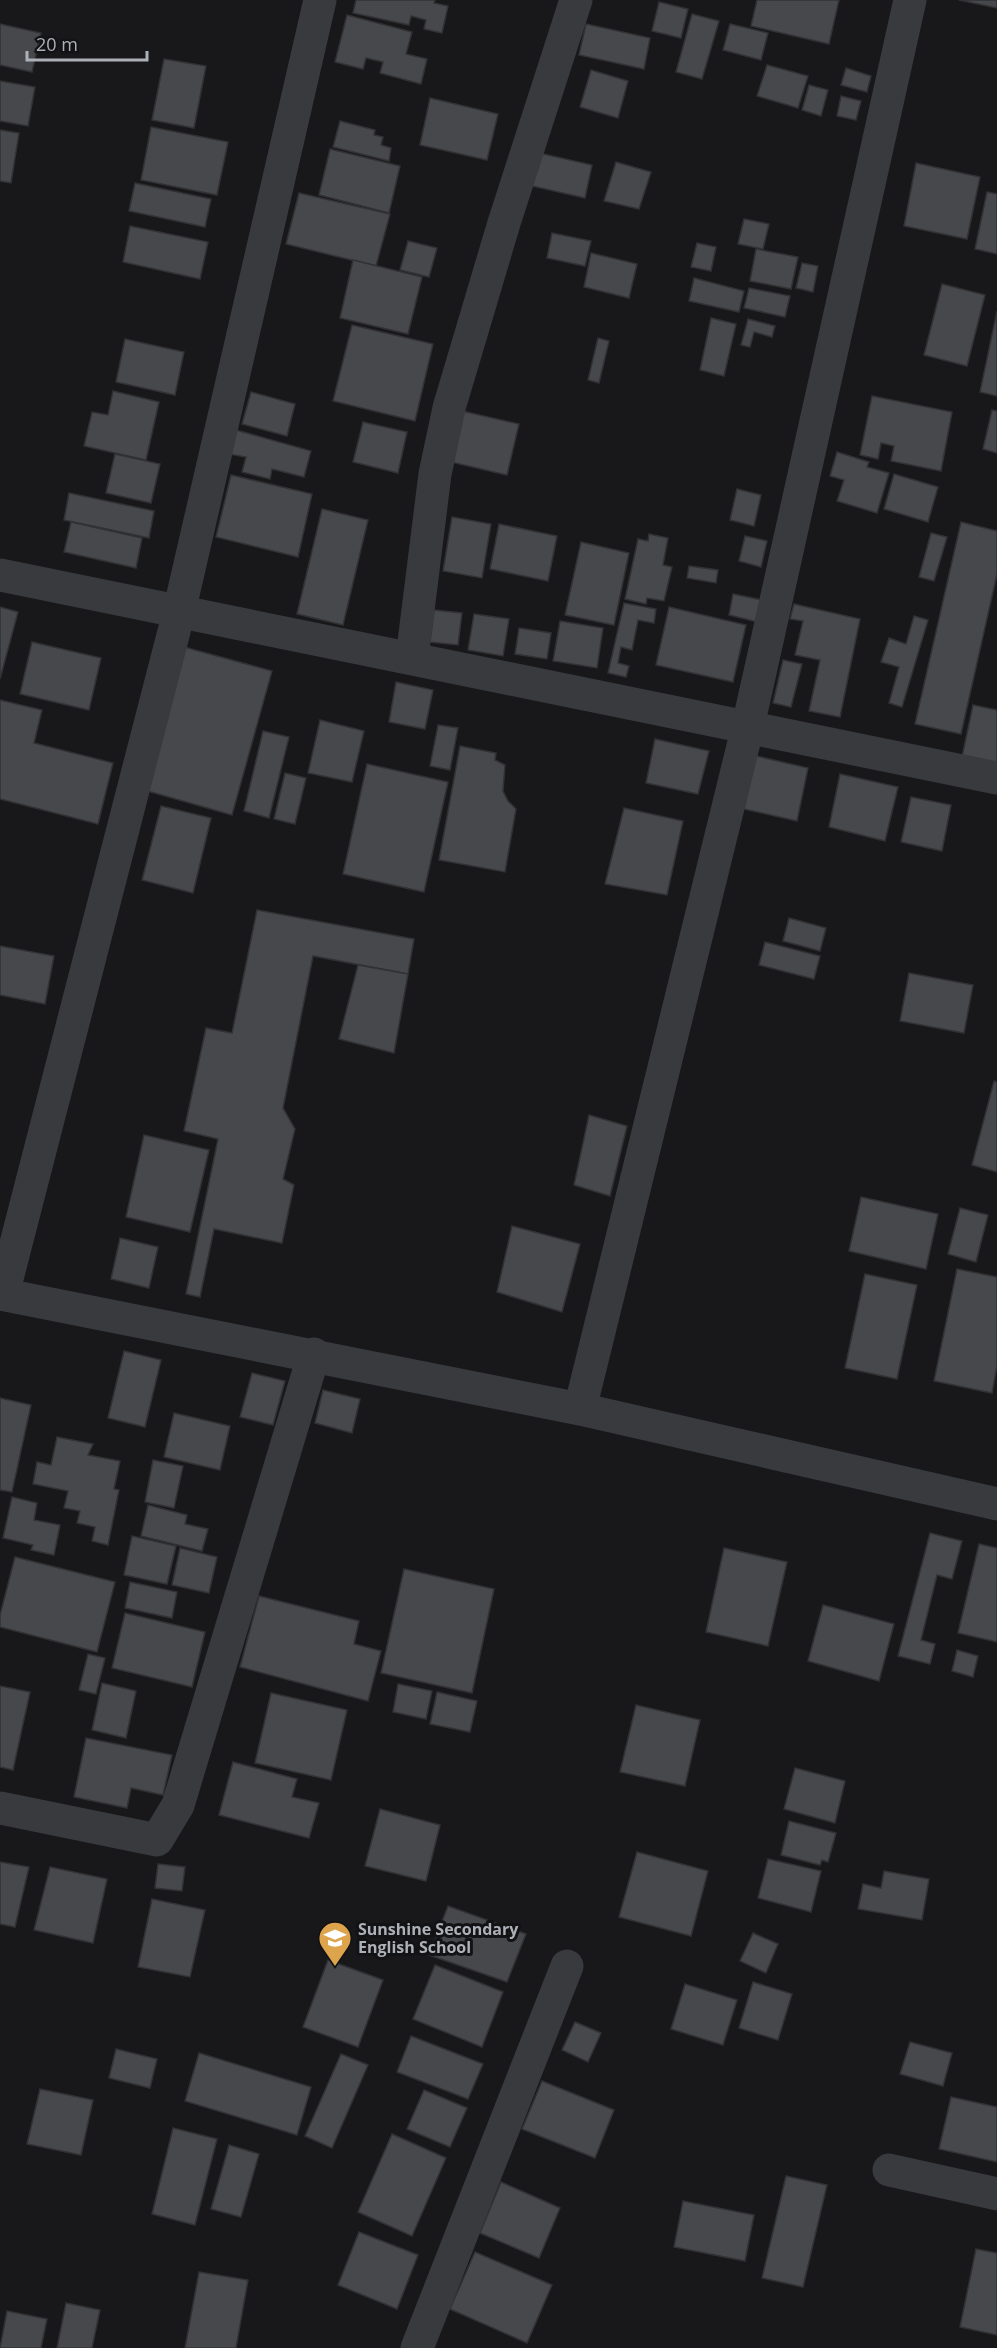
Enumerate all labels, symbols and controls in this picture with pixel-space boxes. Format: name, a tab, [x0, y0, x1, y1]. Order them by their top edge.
scale bar	[27, 24, 147, 62]
text: 20 m	[36, 32, 78, 56]
place label: Sunshine Secondary English School	[358, 1918, 519, 1958]
school or university icon: Sunshine Secondary English School	[317, 1920, 353, 1967]

